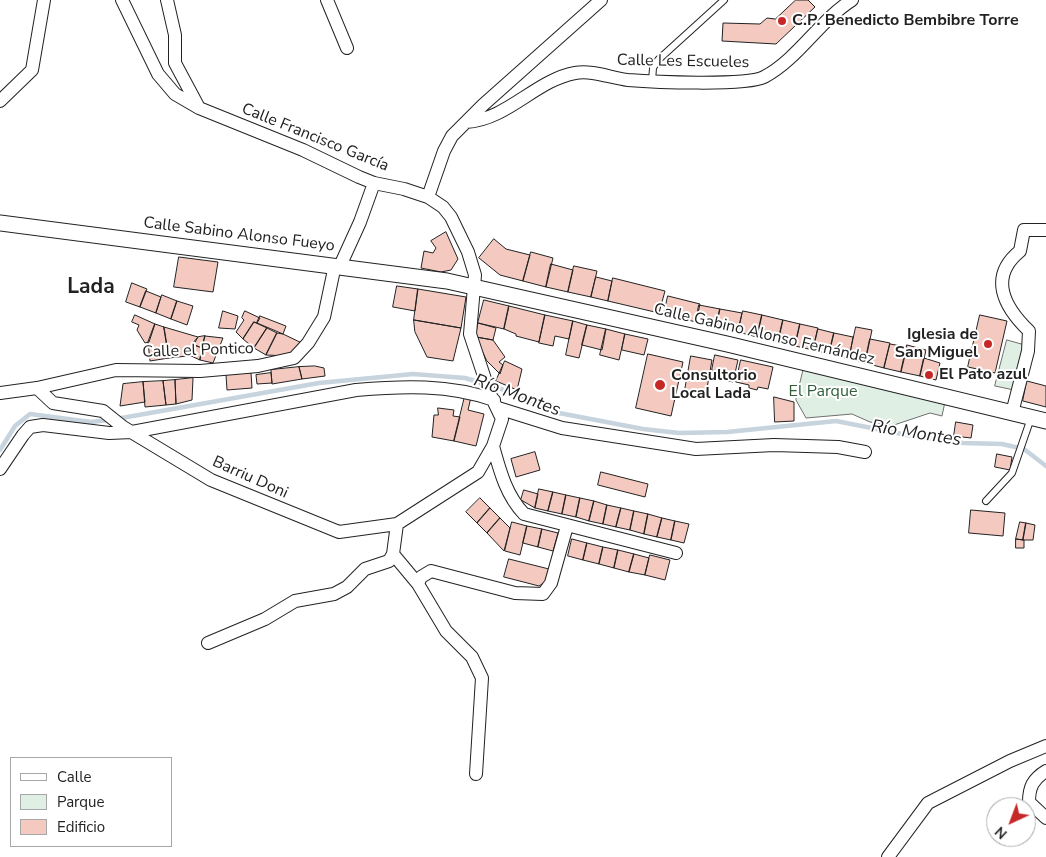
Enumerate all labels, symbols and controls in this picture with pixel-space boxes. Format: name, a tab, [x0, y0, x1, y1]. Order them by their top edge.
place label: C.P. Benedicto Bembibre Torre	[792, 11, 1019, 31]
marker: C.P. Benedicto Bembibre Torre	[776, 15, 788, 27]
street label: Calle Les Escueles	[617, 51, 749, 73]
street label: Calle Francisco García	[239, 100, 391, 176]
street label: Calle Sabino Alonso Fueyo	[142, 214, 336, 256]
district label: Lada	[67, 275, 115, 301]
street label: Calle Gabino Alonso Fernández	[652, 300, 876, 370]
place label: Iglesia de San Miguel	[895, 325, 978, 363]
marker: Iglesia de San Miguel	[982, 338, 994, 350]
street label: Calle el Pontico	[142, 339, 254, 363]
place label: El Pato azul	[939, 365, 1027, 385]
place label: Consultorio Local Lada	[671, 366, 757, 404]
marker: El Pato azul	[923, 369, 935, 381]
water label: Río Montes	[471, 370, 563, 422]
marker: Consultorio Local Lada	[653, 378, 667, 392]
park label: El Parque	[789, 382, 857, 402]
water label: Río Montes	[869, 416, 963, 452]
street label: Barriu Doni	[209, 453, 291, 503]
legend	[10, 757, 172, 847]
text: Calle	[57, 767, 92, 787]
text: Parque	[57, 792, 105, 812]
north arrow	[986, 797, 1036, 847]
text: Edificio	[57, 817, 105, 837]
text: N	[991, 822, 1011, 843]

